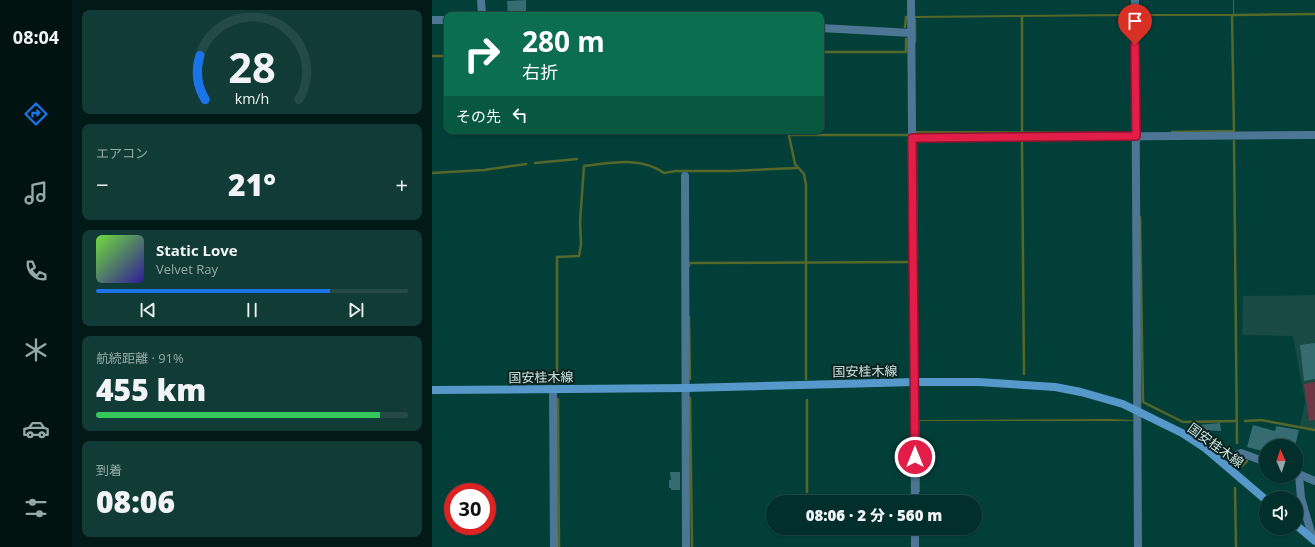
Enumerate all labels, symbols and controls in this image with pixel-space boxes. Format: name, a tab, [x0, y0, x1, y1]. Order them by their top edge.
pin	[1118, 4, 1152, 45]
icon: arrive	[1124, 10, 1146, 32]
text: 280 m	[522, 22, 605, 60]
text: 08:04	[13, 25, 59, 49]
icon: right	[456, 28, 508, 80]
text: 28	[228, 39, 276, 95]
text: 右折	[522, 60, 558, 84]
text: km/h	[235, 89, 269, 108]
icon: directions	[22, 100, 50, 128]
icon: left	[509, 104, 531, 126]
text: その先	[456, 106, 501, 126]
text: エアコン	[96, 144, 148, 162]
text: 21°	[228, 164, 276, 205]
text: −	[96, 169, 109, 199]
text: +	[395, 169, 408, 199]
icon: music	[22, 179, 50, 207]
text: Static Love	[156, 240, 238, 260]
icon: phone	[22, 257, 50, 285]
text: Velvet Ray	[156, 260, 218, 278]
icon: previous	[137, 299, 159, 321]
icon: pause	[241, 299, 263, 321]
icon: next	[345, 299, 367, 321]
icon: climate	[22, 336, 50, 364]
text: 航続距離 · 91%	[96, 349, 184, 367]
street label: 国安桂木線	[832, 361, 898, 381]
street label: 国安桂木線	[508, 367, 574, 387]
text: 455 km	[96, 369, 206, 410]
icon: car	[22, 415, 50, 443]
street label: 国安桂木線	[1184, 419, 1248, 471]
position arrow	[894, 436, 936, 478]
north arrow	[1259, 439, 1303, 483]
map controls	[1259, 439, 1303, 535]
text: 到着	[96, 461, 122, 479]
text: 08:06	[96, 481, 175, 522]
speed limit sign: 30	[444, 483, 496, 535]
button: sound	[1259, 491, 1303, 535]
icon: filters	[22, 494, 50, 522]
text: 08:06 · 2 分 · 560 m	[806, 505, 942, 525]

